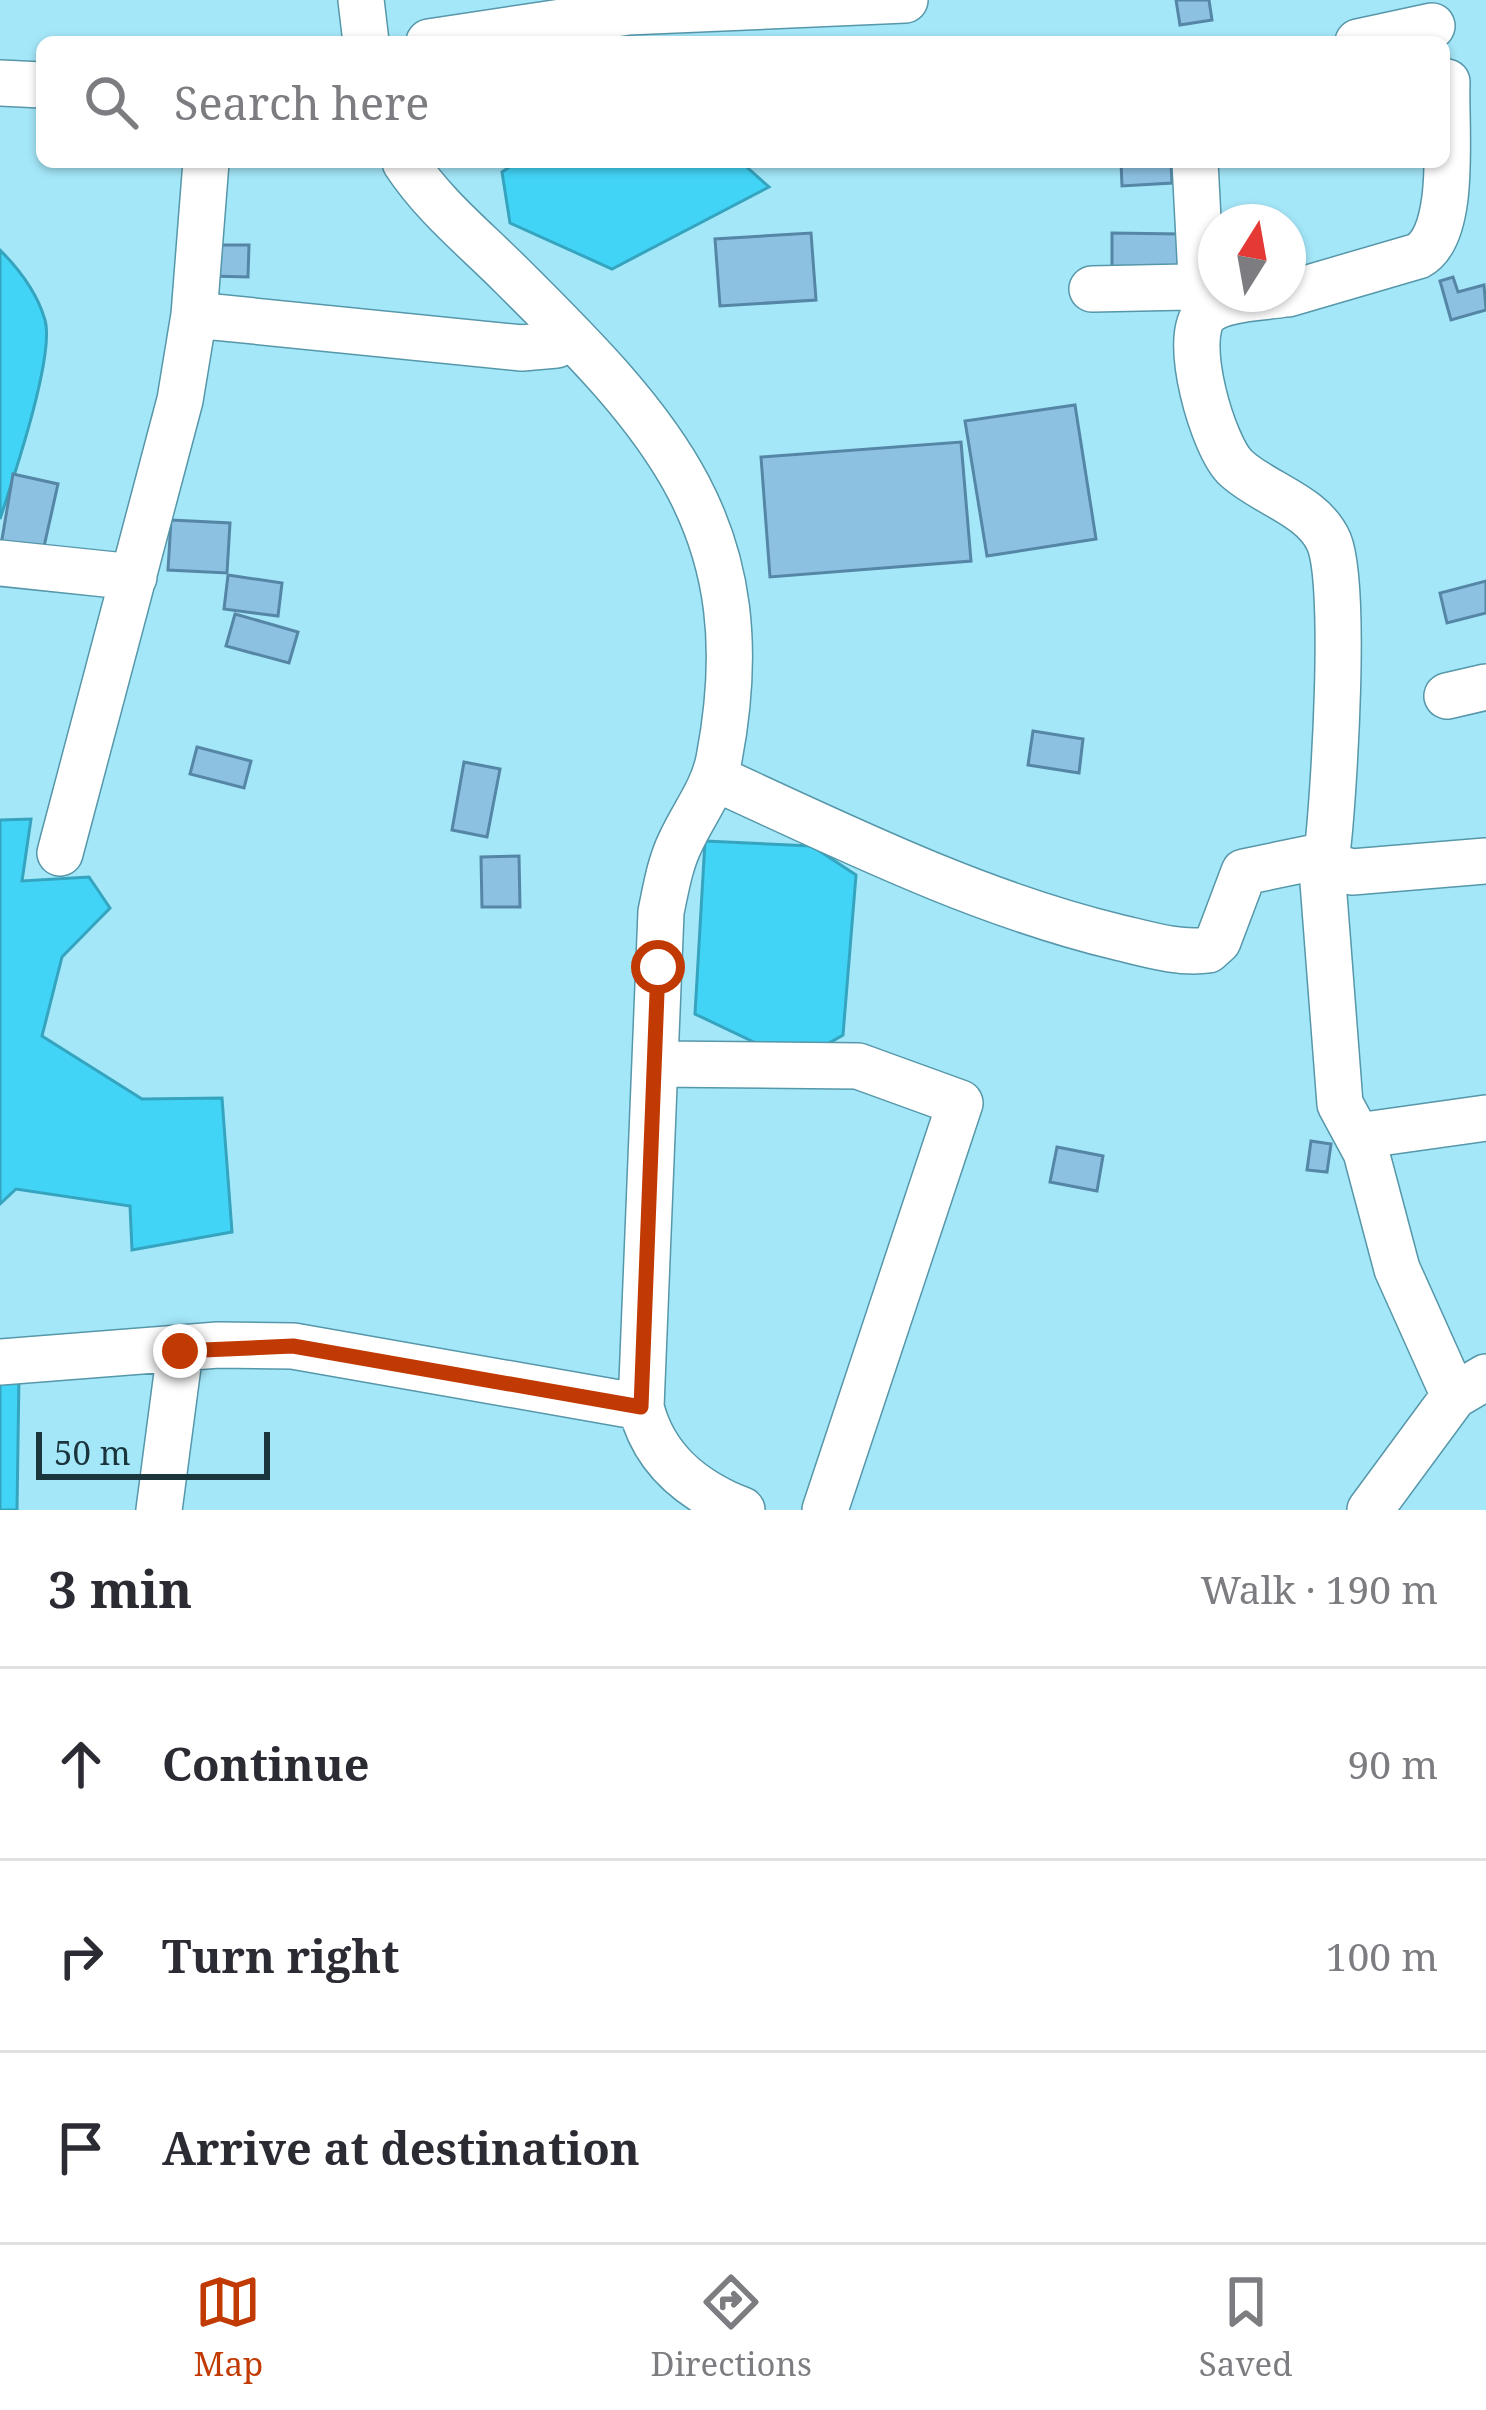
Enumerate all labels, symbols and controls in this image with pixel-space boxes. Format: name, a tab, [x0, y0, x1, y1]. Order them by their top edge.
search box	[36, 36, 1450, 168]
icon: search	[78, 69, 144, 135]
text: Search here	[174, 72, 429, 133]
north arrow	[1198, 204, 1306, 312]
route start	[631, 940, 685, 994]
route end	[153, 1324, 207, 1378]
scale bar	[36, 1426, 270, 1479]
text: 50 m	[54, 1430, 131, 1475]
text: 3 min	[48, 1553, 192, 1623]
text: Walk · 190 m	[1201, 1562, 1438, 1615]
icon: ahead	[48, 1731, 114, 1797]
text: Continue	[162, 1733, 370, 1794]
text: 90 m	[1347, 1737, 1438, 1790]
icon: right	[48, 1923, 114, 1989]
text: Turn right	[162, 1925, 399, 1986]
text: 100 m	[1326, 1929, 1438, 1982]
icon: arrive	[48, 2115, 114, 2181]
text: Arrive at destination	[162, 2117, 640, 2178]
tab: Map	[194, 2269, 263, 2386]
tab: Directions	[650, 2269, 812, 2386]
tab: Saved	[1199, 2269, 1292, 2386]

